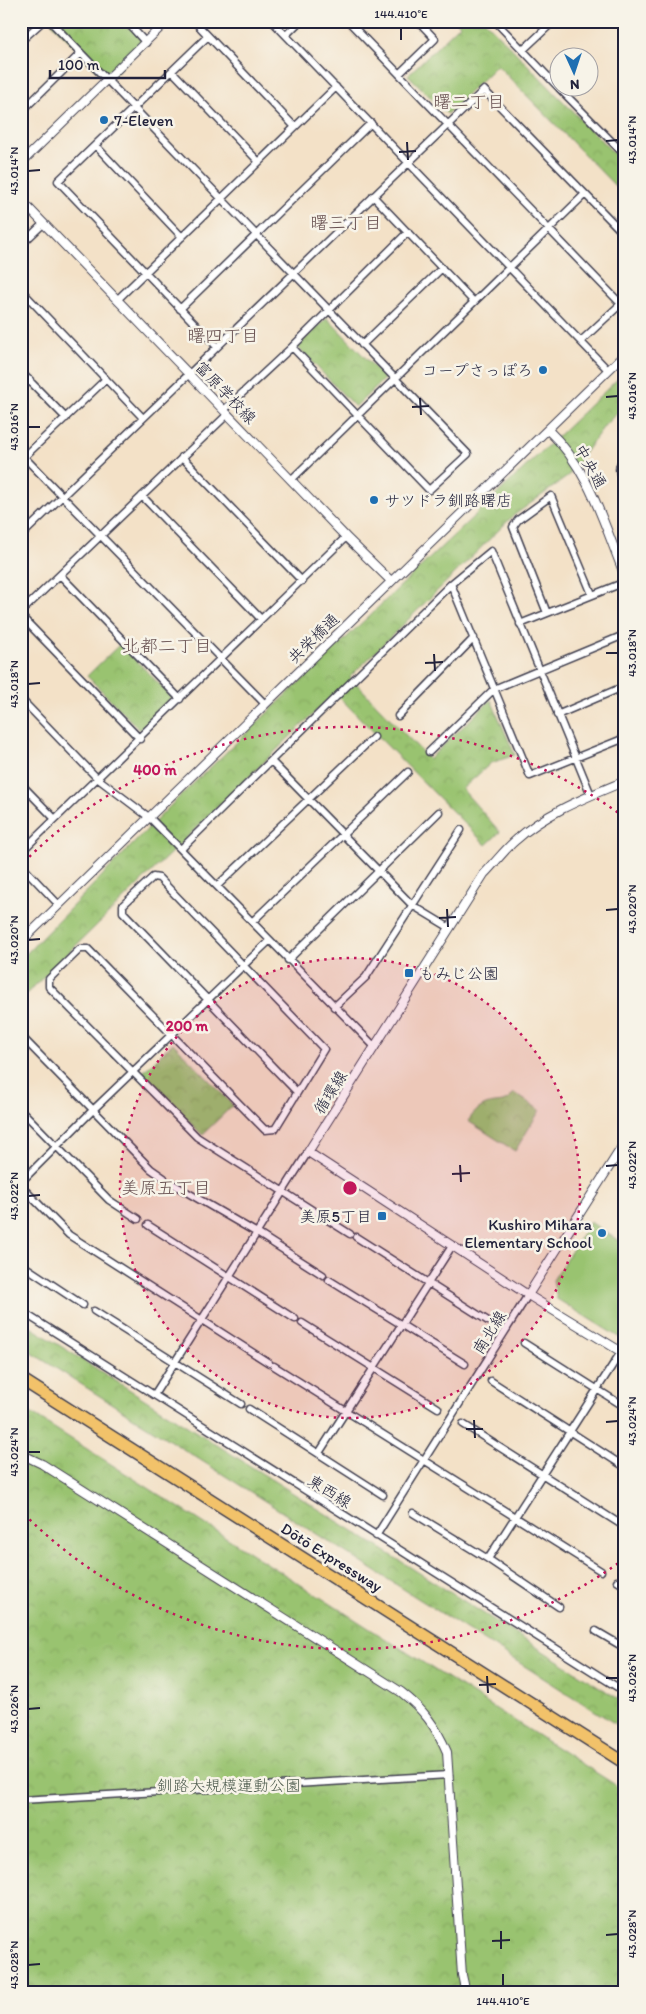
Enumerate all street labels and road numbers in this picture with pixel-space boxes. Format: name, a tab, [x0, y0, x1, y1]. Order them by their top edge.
street label: 富原学校線	[191, 357, 260, 428]
street label: 中央通	[571, 441, 611, 492]
street label: 共栄橋通	[284, 609, 343, 667]
street label: 循環線	[310, 1067, 351, 1118]
street label: 南北線	[469, 1307, 510, 1358]
street label: 東西線	[304, 1471, 355, 1512]
street label: Dōtō Expressway	[278, 1519, 386, 1596]

